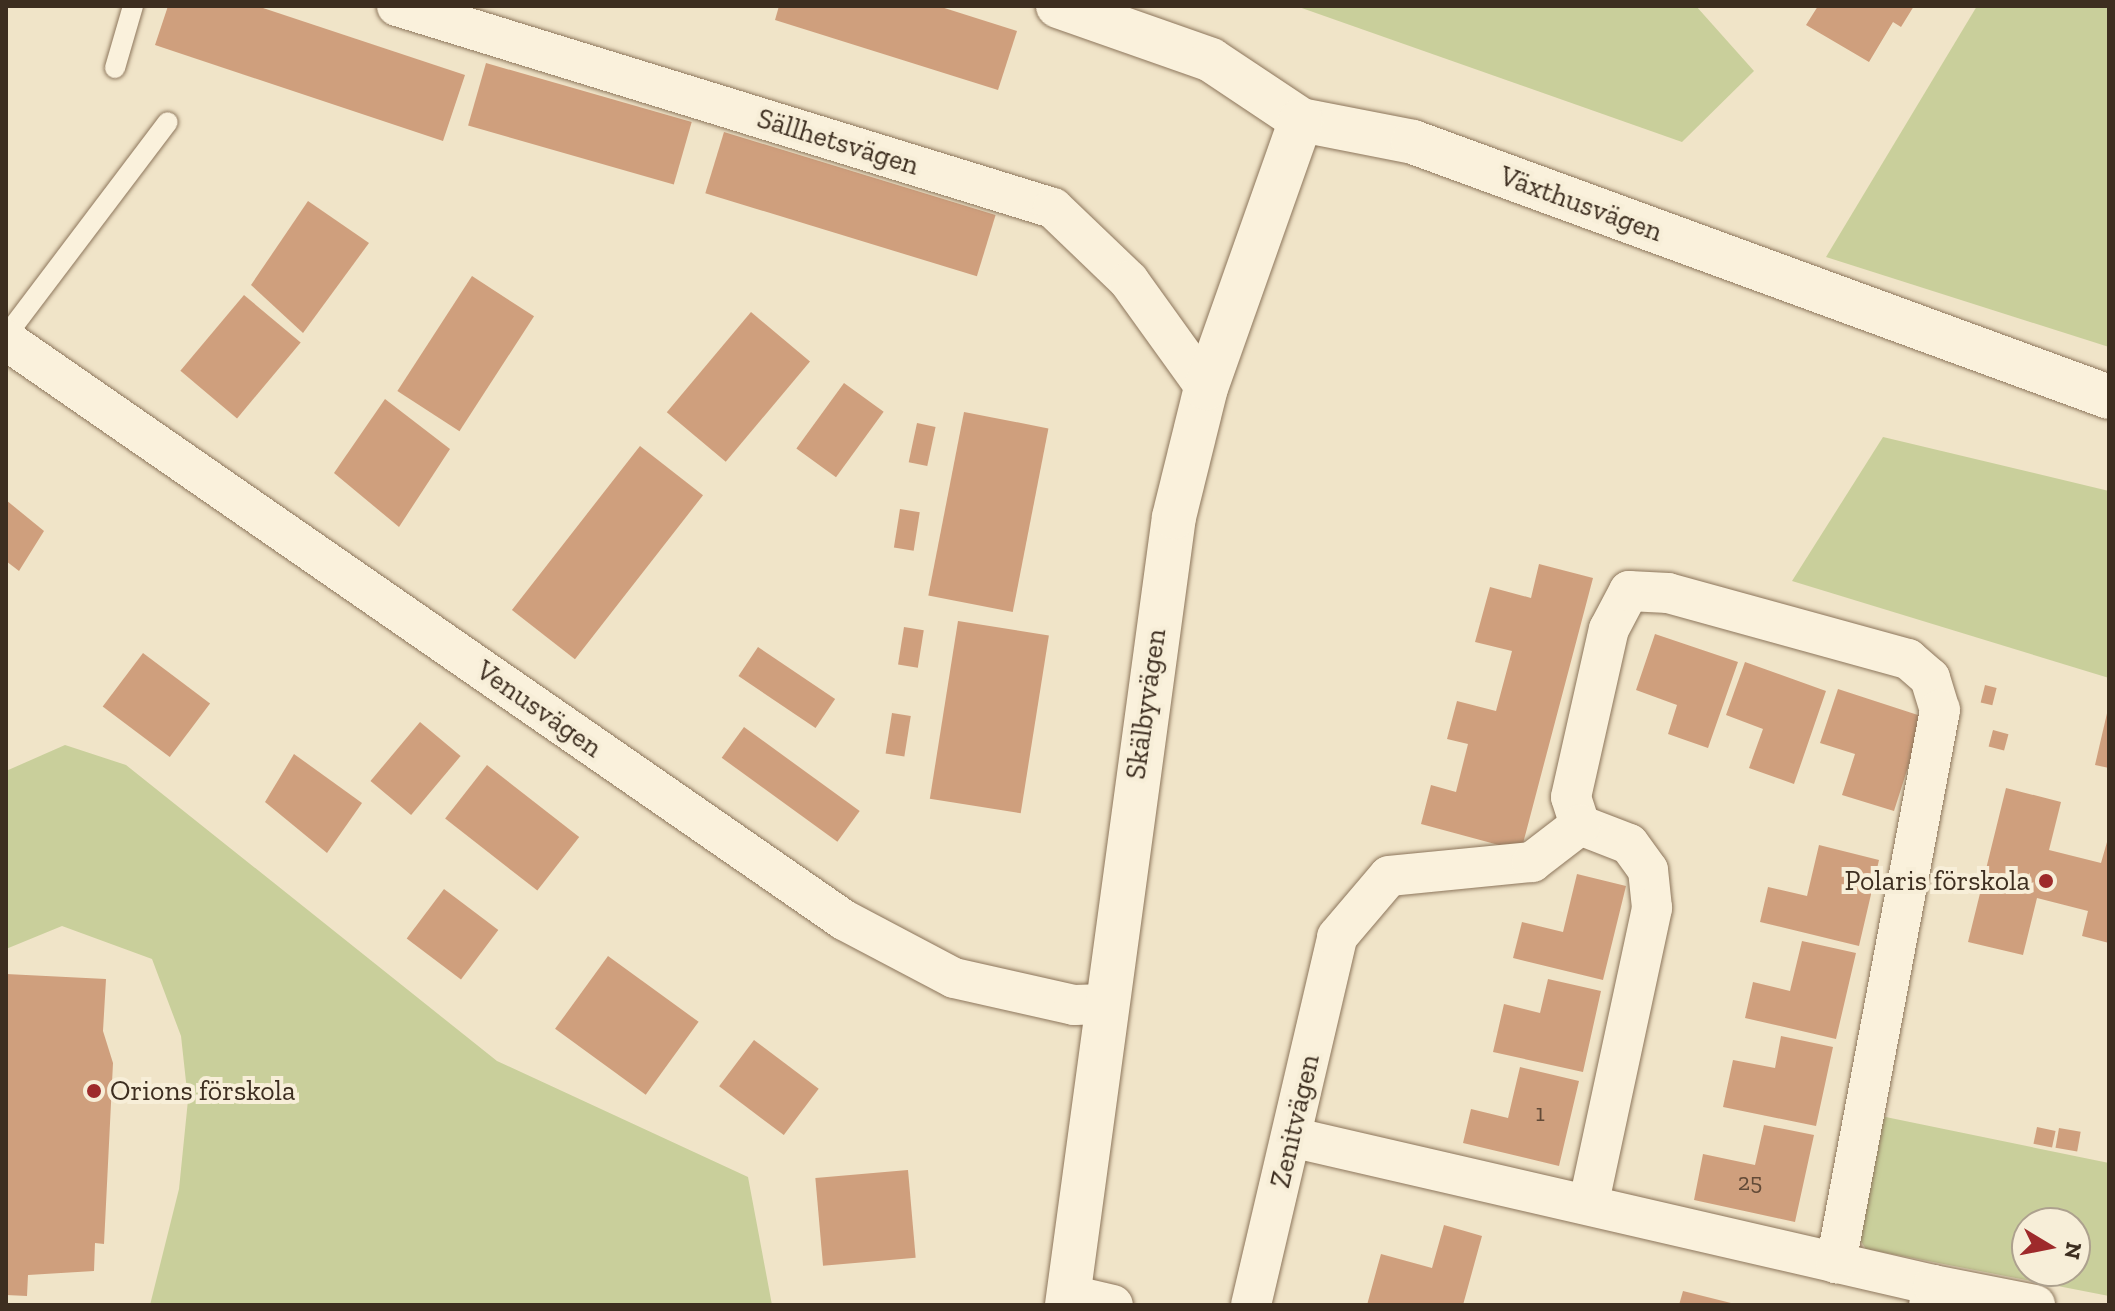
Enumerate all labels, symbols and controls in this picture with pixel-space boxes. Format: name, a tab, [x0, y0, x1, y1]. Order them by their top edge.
street label: Sällhetsvägen	[753, 101, 923, 183]
street label: Växthusvägen	[1495, 159, 1667, 249]
street label: Skälbyvägen	[1119, 627, 1173, 781]
street label: Venusvägen	[470, 653, 608, 765]
place label: Polaris förskola	[1844, 864, 2030, 898]
marker: Polaris förskola	[2037, 872, 2055, 890]
street label: Zenitvägen	[1263, 1051, 1327, 1191]
place label: Orions förskola	[110, 1074, 296, 1108]
marker: Orions förskola	[85, 1082, 103, 1100]
house number: 1	[1535, 1099, 1545, 1127]
house number: 25	[1738, 1168, 1762, 1196]
north arrow	[2011, 1207, 2091, 1287]
text: N	[2058, 1240, 2088, 1261]

